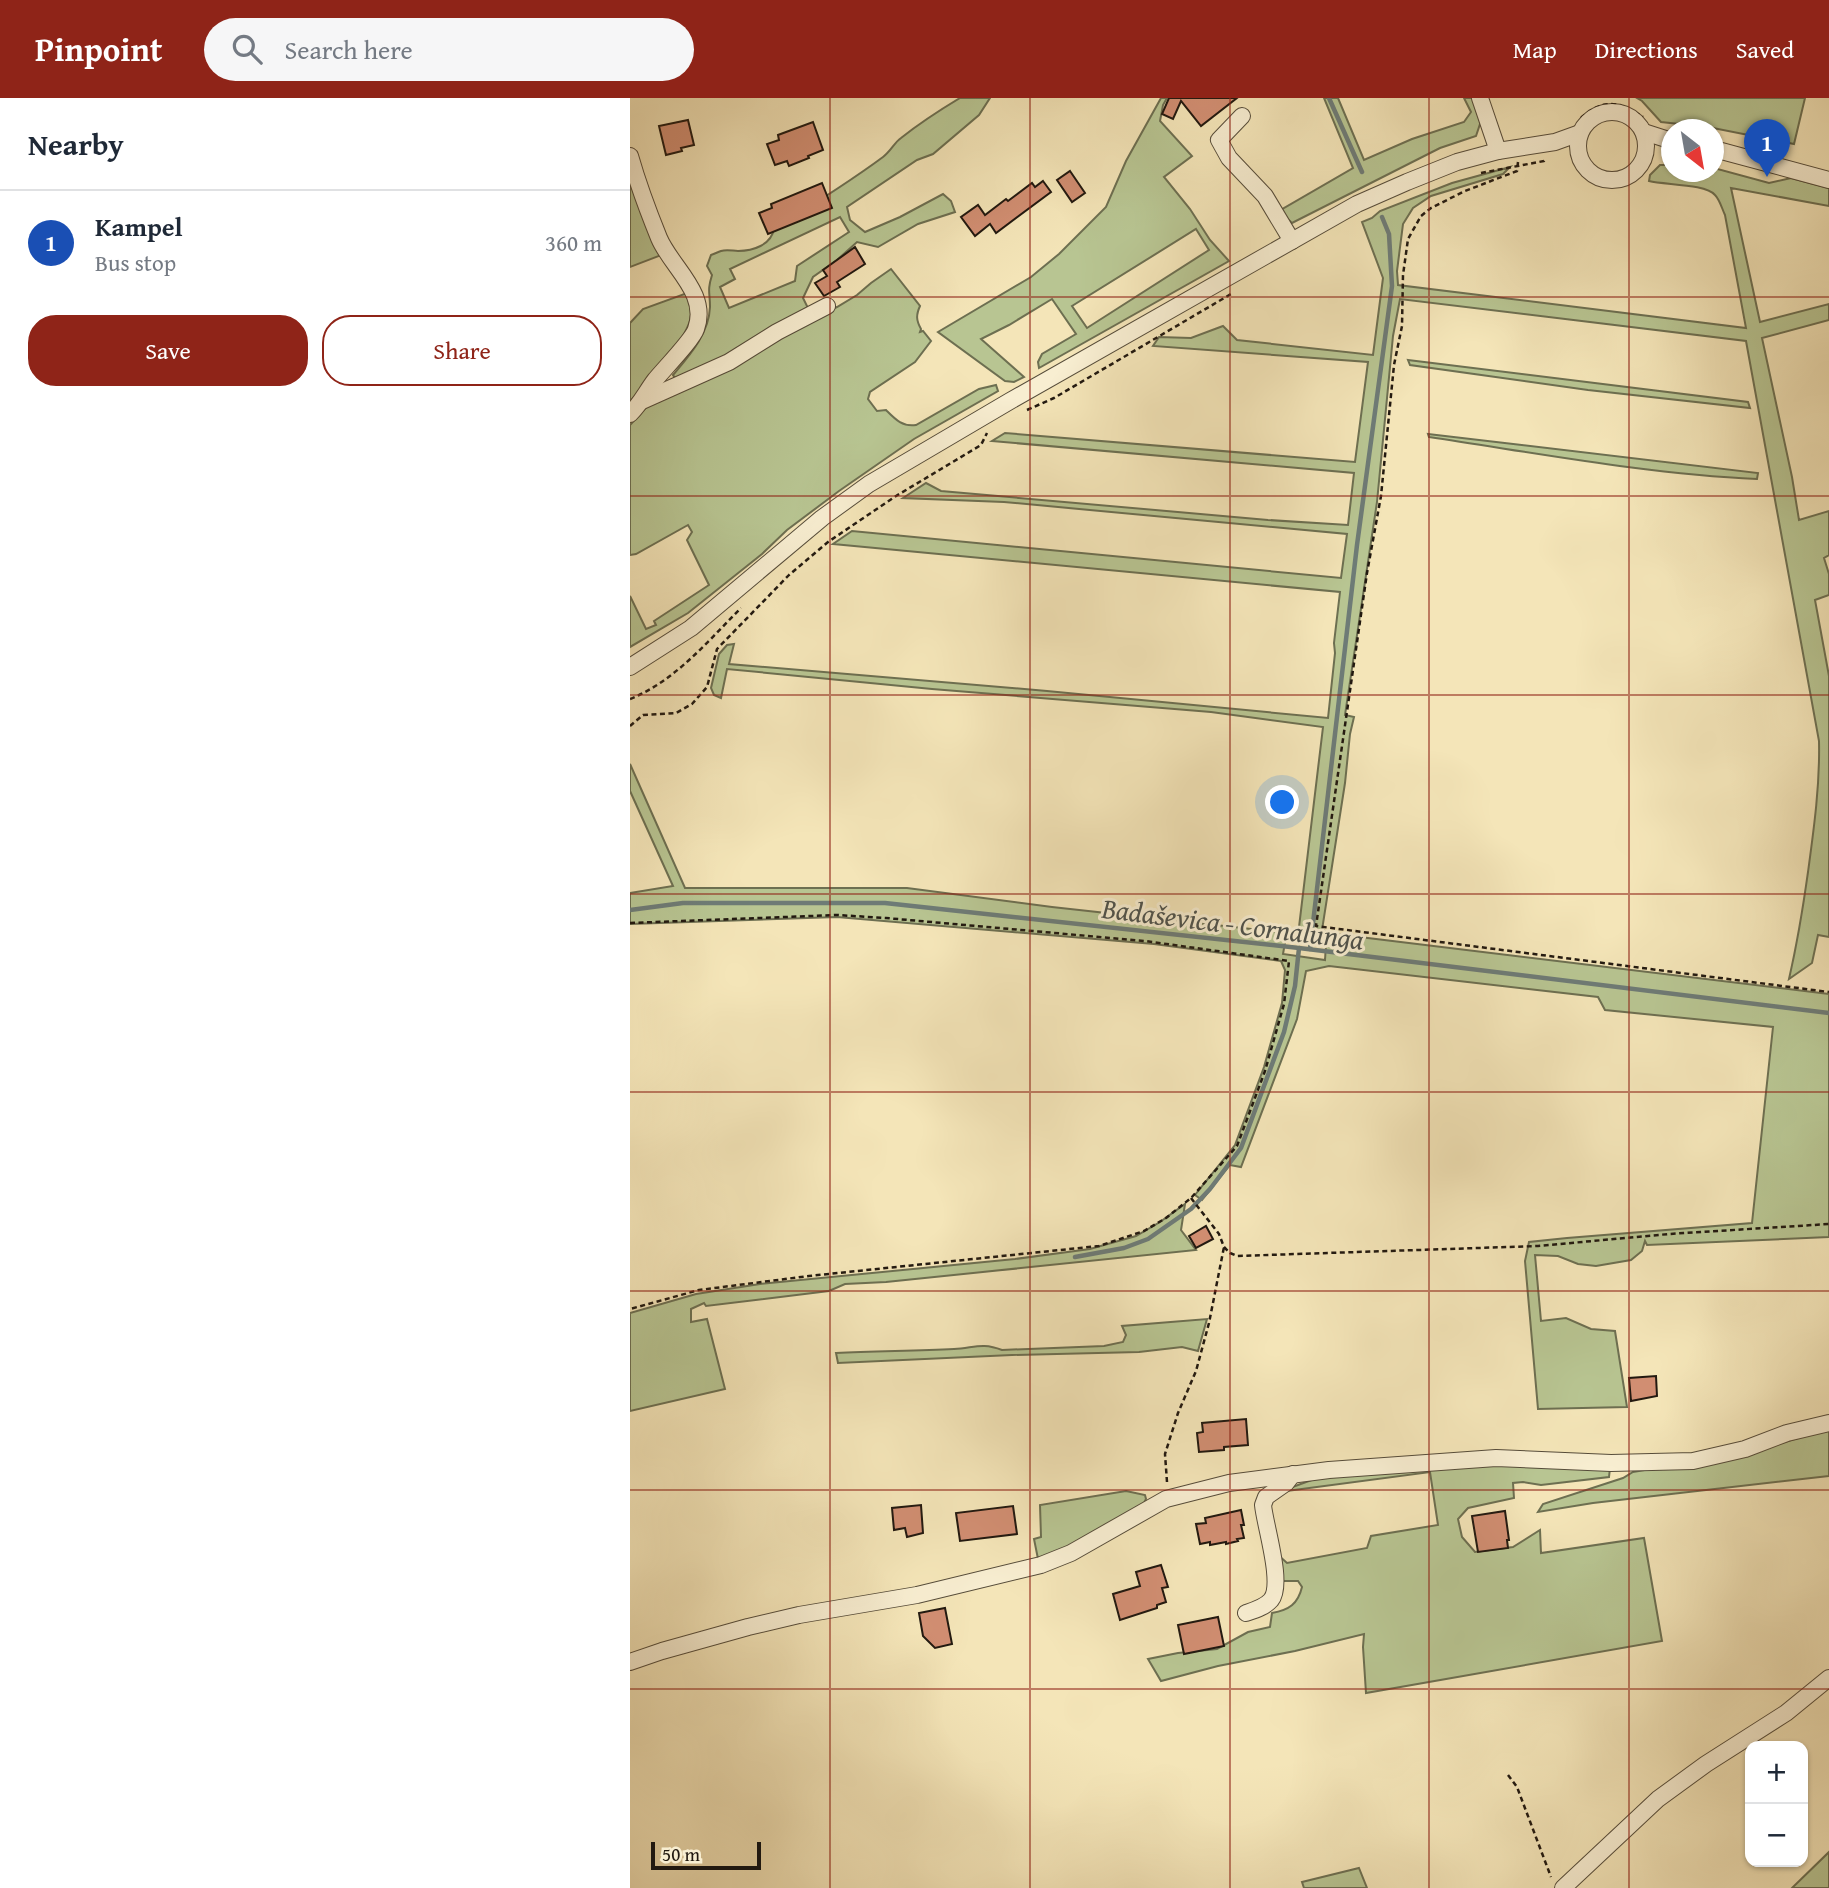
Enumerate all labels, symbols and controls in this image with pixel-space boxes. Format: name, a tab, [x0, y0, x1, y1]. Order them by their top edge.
search box	[204, 18, 694, 81]
text: Pinpoint	[35, 25, 162, 73]
icon: search	[228, 30, 266, 68]
text: Search here	[284, 30, 413, 69]
text: Map	[1513, 32, 1557, 67]
text: Directions	[1595, 32, 1698, 67]
text: Saved	[1736, 32, 1794, 67]
north arrow	[1661, 119, 1724, 182]
pin: 1	[1744, 119, 1790, 177]
text: Nearby	[28, 122, 124, 166]
text: Kampel	[95, 207, 183, 246]
text: 1	[45, 226, 57, 259]
text: 360 m	[545, 226, 602, 259]
text: Bus stop	[95, 246, 176, 279]
button: Save	[28, 315, 308, 386]
button: Share	[322, 315, 602, 386]
your location	[1265, 785, 1299, 819]
water label: Badaševica - Cornalunga	[1099, 886, 1366, 959]
map controls	[1745, 1741, 1808, 1867]
button: +	[1745, 1741, 1808, 1804]
button: −	[1745, 1804, 1808, 1867]
scale bar	[651, 1839, 761, 1871]
text: 50 m	[662, 1840, 700, 1868]

